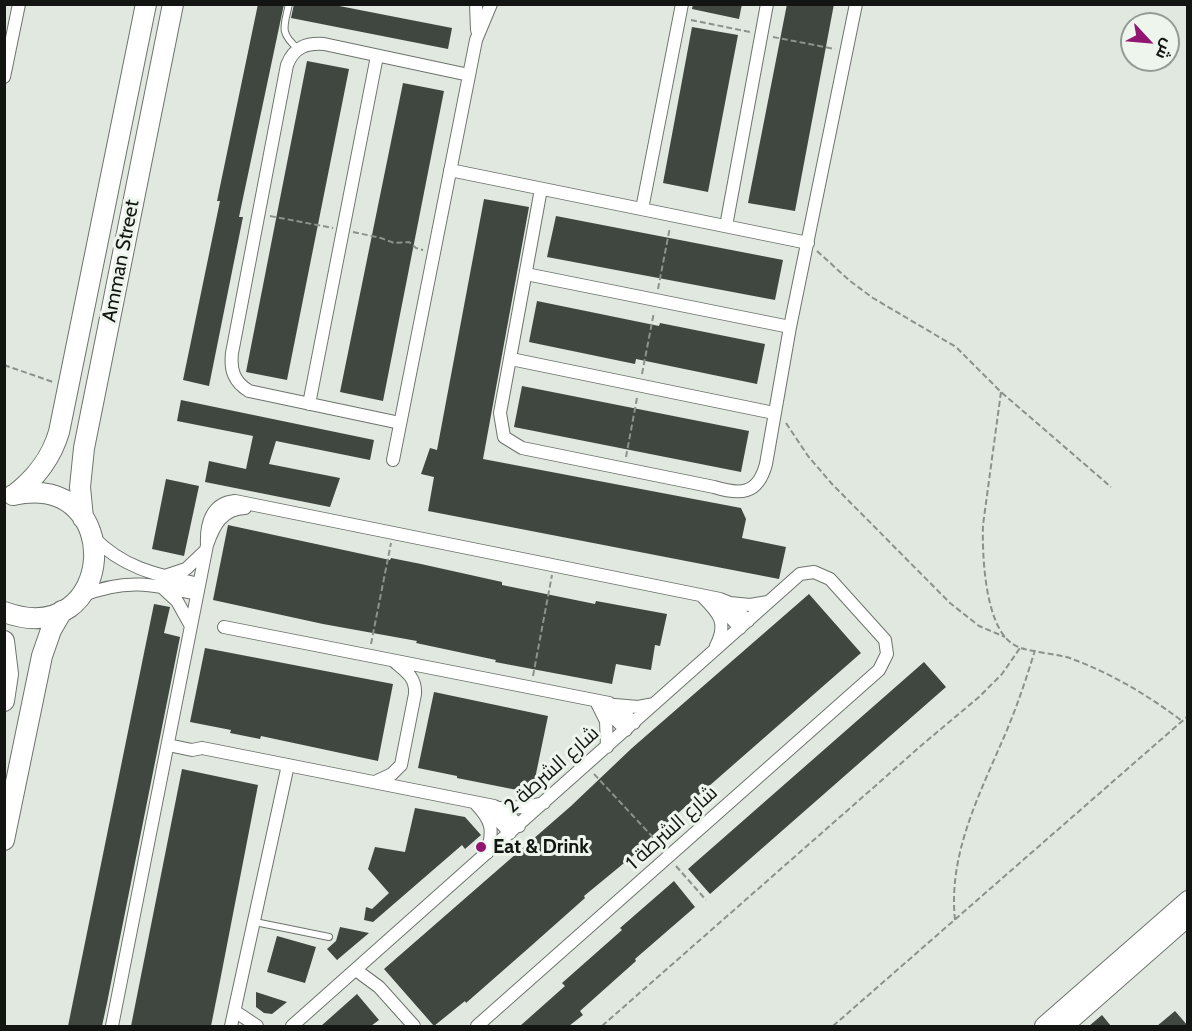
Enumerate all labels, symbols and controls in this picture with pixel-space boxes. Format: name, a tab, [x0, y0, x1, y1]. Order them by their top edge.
north arrow	[1120, 12, 1180, 72]
text: ش	[1152, 36, 1178, 63]
street label: Amman Street	[97, 198, 145, 324]
street label: شارع الشرطة 2	[500, 721, 604, 819]
street label: شارع الشرطة 1	[621, 781, 723, 875]
place label: Eat & Drink	[493, 835, 589, 859]
marker: Eat & Drink	[474, 840, 488, 854]

